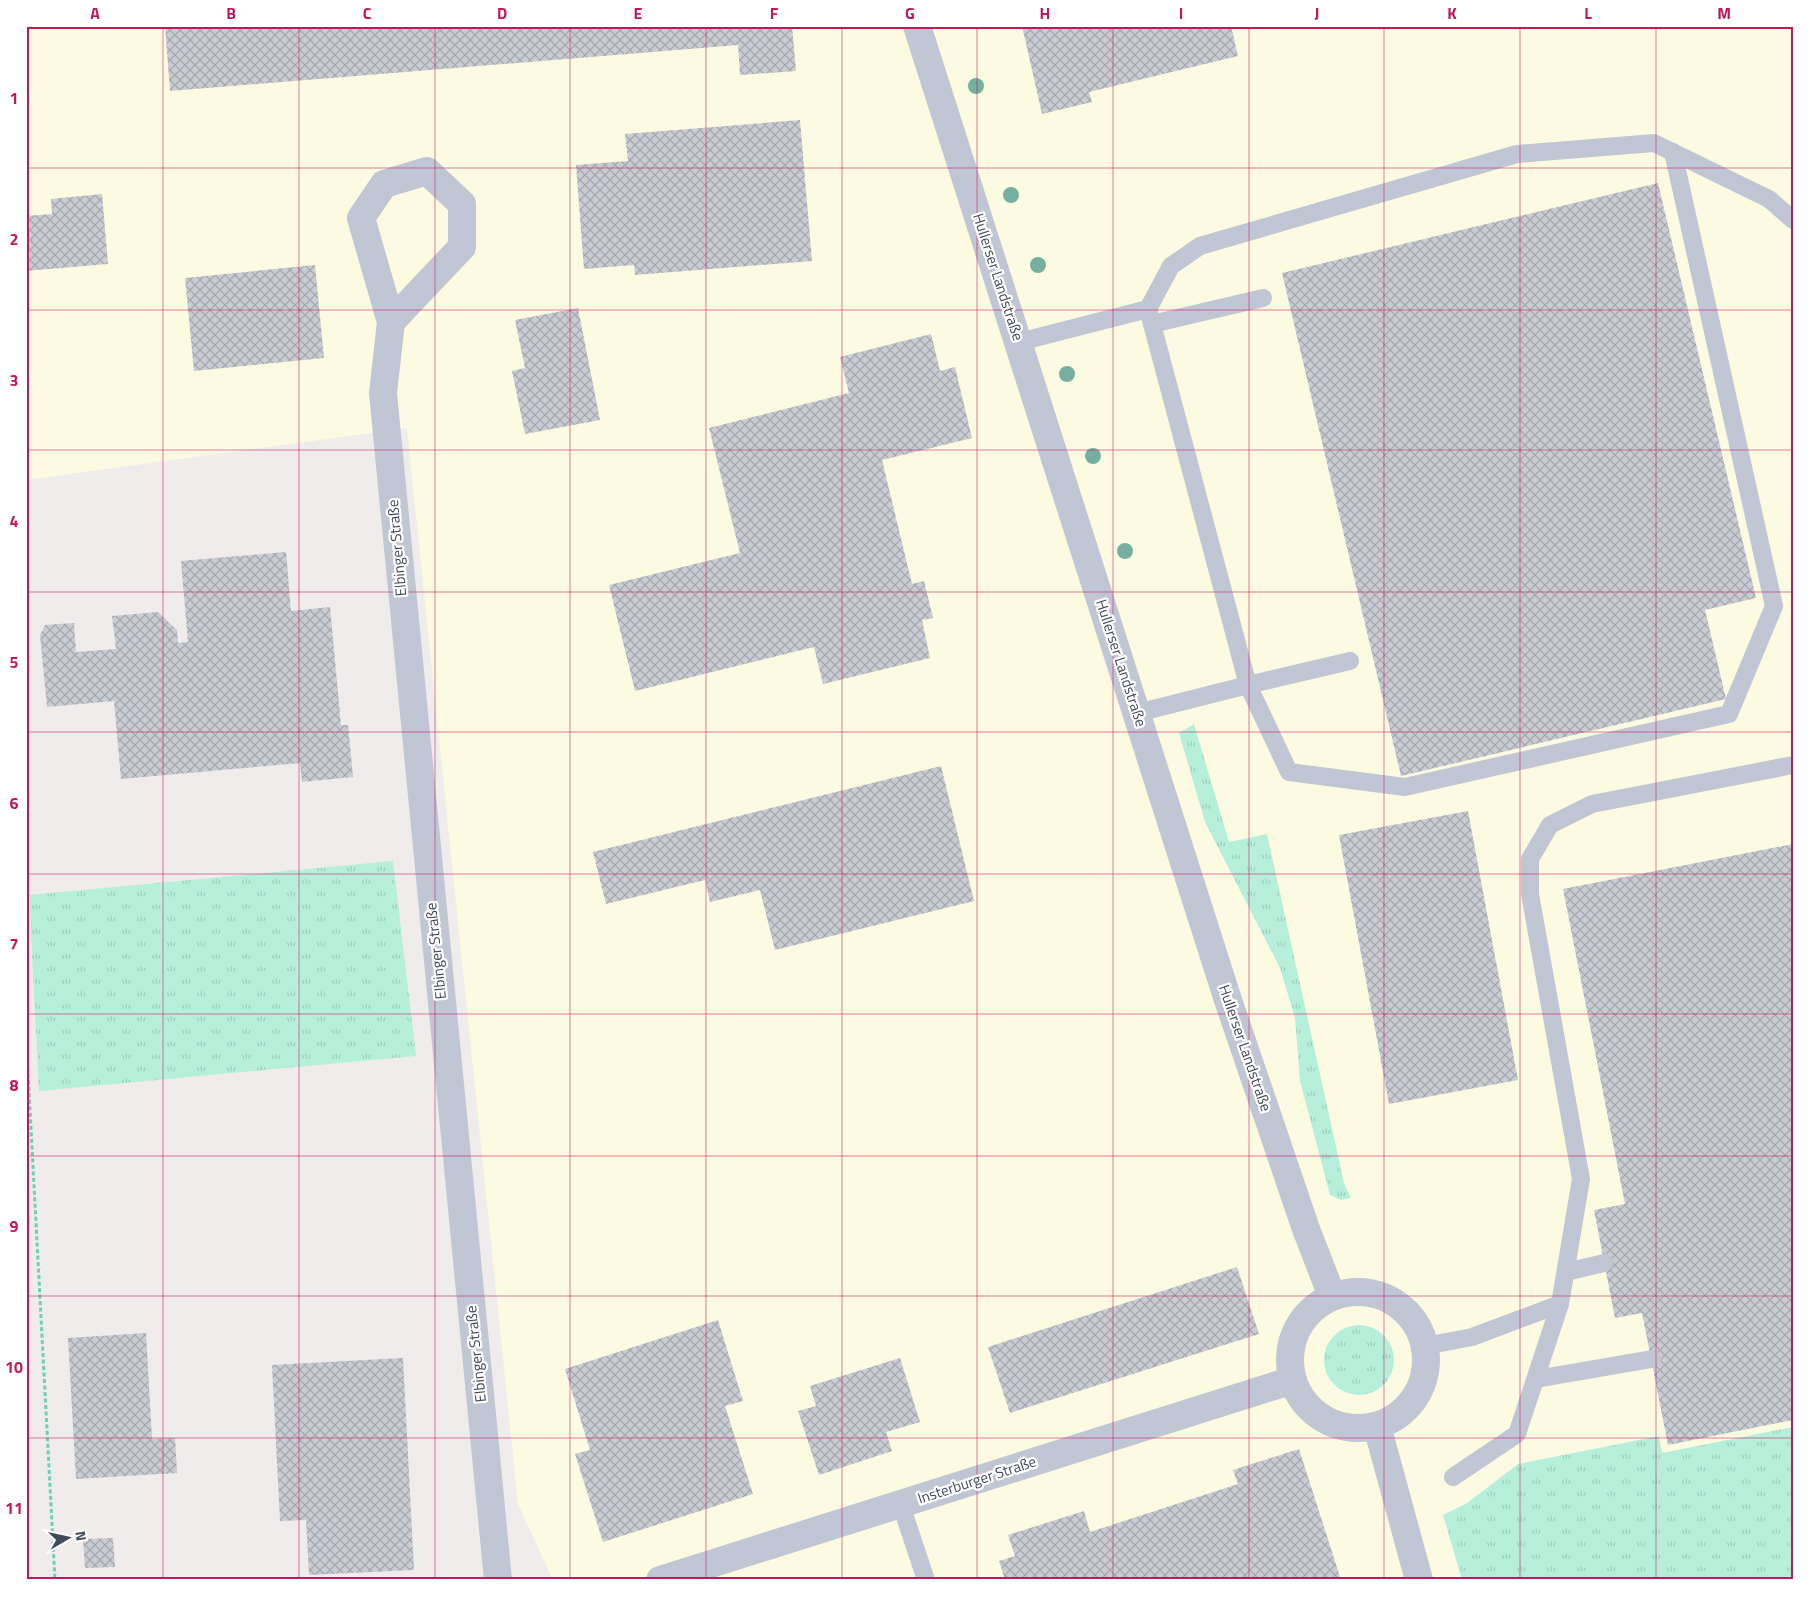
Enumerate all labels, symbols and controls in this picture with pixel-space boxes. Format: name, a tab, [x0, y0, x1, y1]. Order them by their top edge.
text: A	[90, 1, 100, 25]
text: B	[226, 1, 236, 25]
text: C	[363, 1, 372, 25]
text: D	[497, 1, 507, 25]
text: E	[634, 1, 643, 25]
text: F	[770, 1, 779, 25]
text: G	[905, 1, 915, 25]
text: H	[1040, 1, 1050, 25]
text: I	[1179, 1, 1183, 25]
text: J	[1315, 1, 1319, 25]
text: K	[1447, 1, 1457, 25]
text: L	[1584, 1, 1592, 25]
text: M	[1717, 1, 1731, 25]
text: 1	[10, 86, 18, 110]
street label: Hullerser Landstraße	[967, 210, 1030, 343]
text: 2	[10, 227, 18, 251]
text: 3	[10, 368, 18, 392]
street label: Elbinger Straße	[381, 499, 412, 597]
text: 4	[10, 509, 19, 533]
street label: Hullerser Landstraße	[1090, 596, 1153, 729]
text: 5	[10, 650, 19, 674]
text: 6	[10, 791, 19, 815]
street label: Elbinger Straße	[419, 902, 452, 1000]
text: 7	[10, 932, 18, 956]
street label: Hullerser Landstraße	[1213, 981, 1278, 1114]
text: 8	[10, 1073, 19, 1097]
text: 9	[10, 1214, 19, 1238]
street label: Elbinger Straße	[459, 1305, 492, 1403]
text: 10	[5, 1355, 23, 1379]
street label: Insterburger Straße	[915, 1449, 1039, 1510]
text: 11	[5, 1496, 23, 1520]
north arrow	[42, 1514, 92, 1564]
text: N	[70, 1529, 92, 1542]

